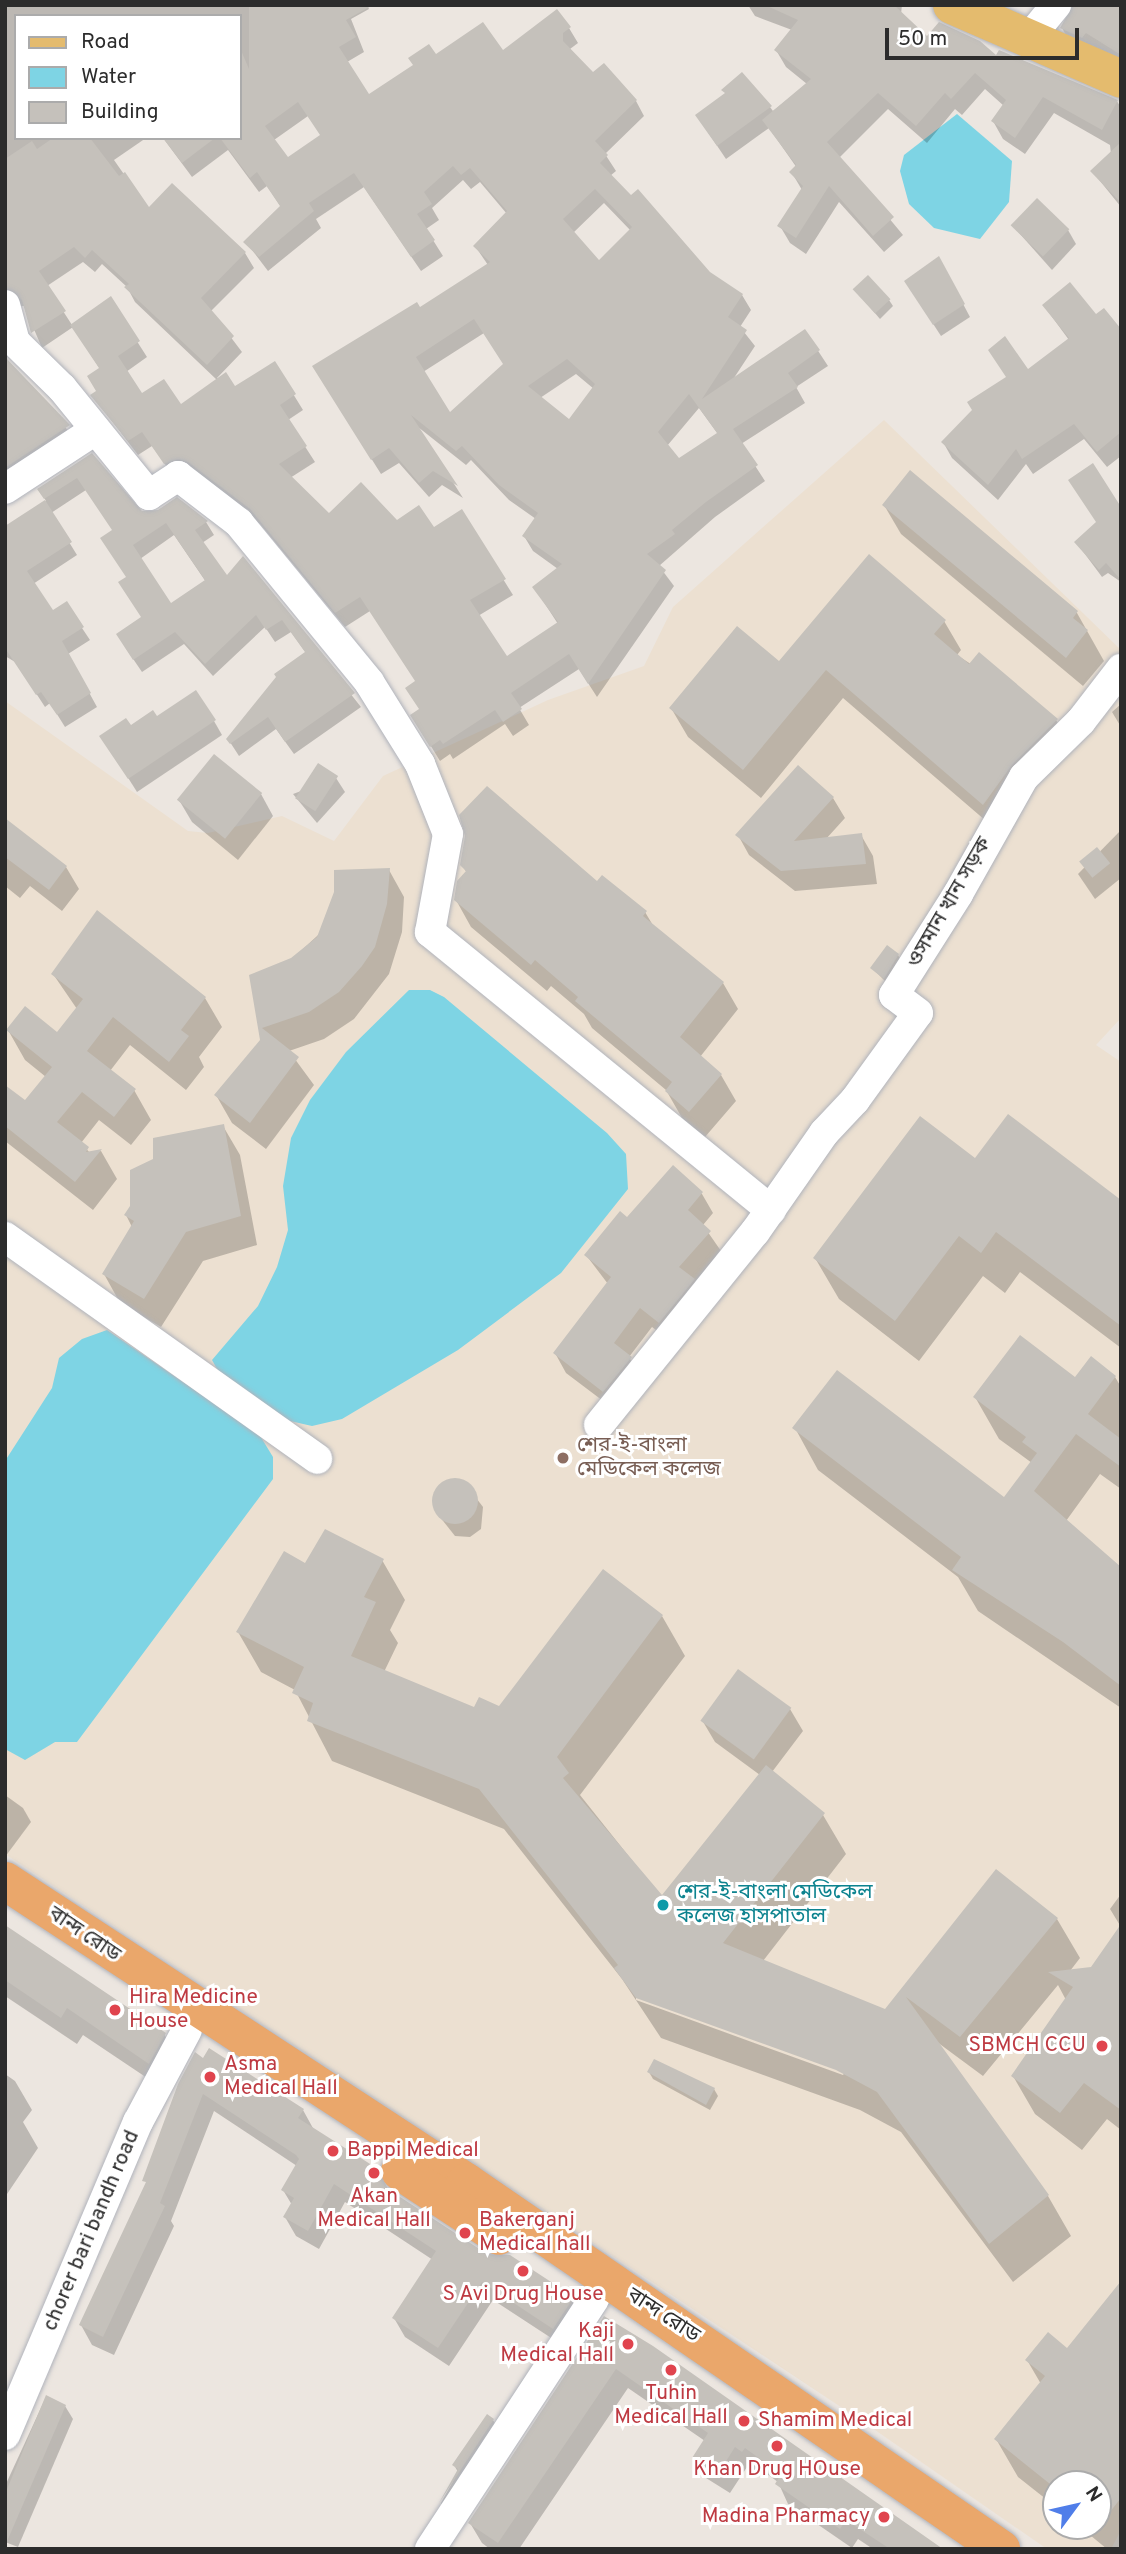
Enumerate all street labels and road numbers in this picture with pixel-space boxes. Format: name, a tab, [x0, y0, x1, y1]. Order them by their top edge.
street label: ওসমান খান সড়ক	[902, 833, 998, 973]
street label: বান্দ রোড	[43, 1902, 125, 1968]
street label: chorer bari bandh road	[38, 2127, 146, 2335]
street label: বান্দ রোড	[622, 2283, 704, 2349]

